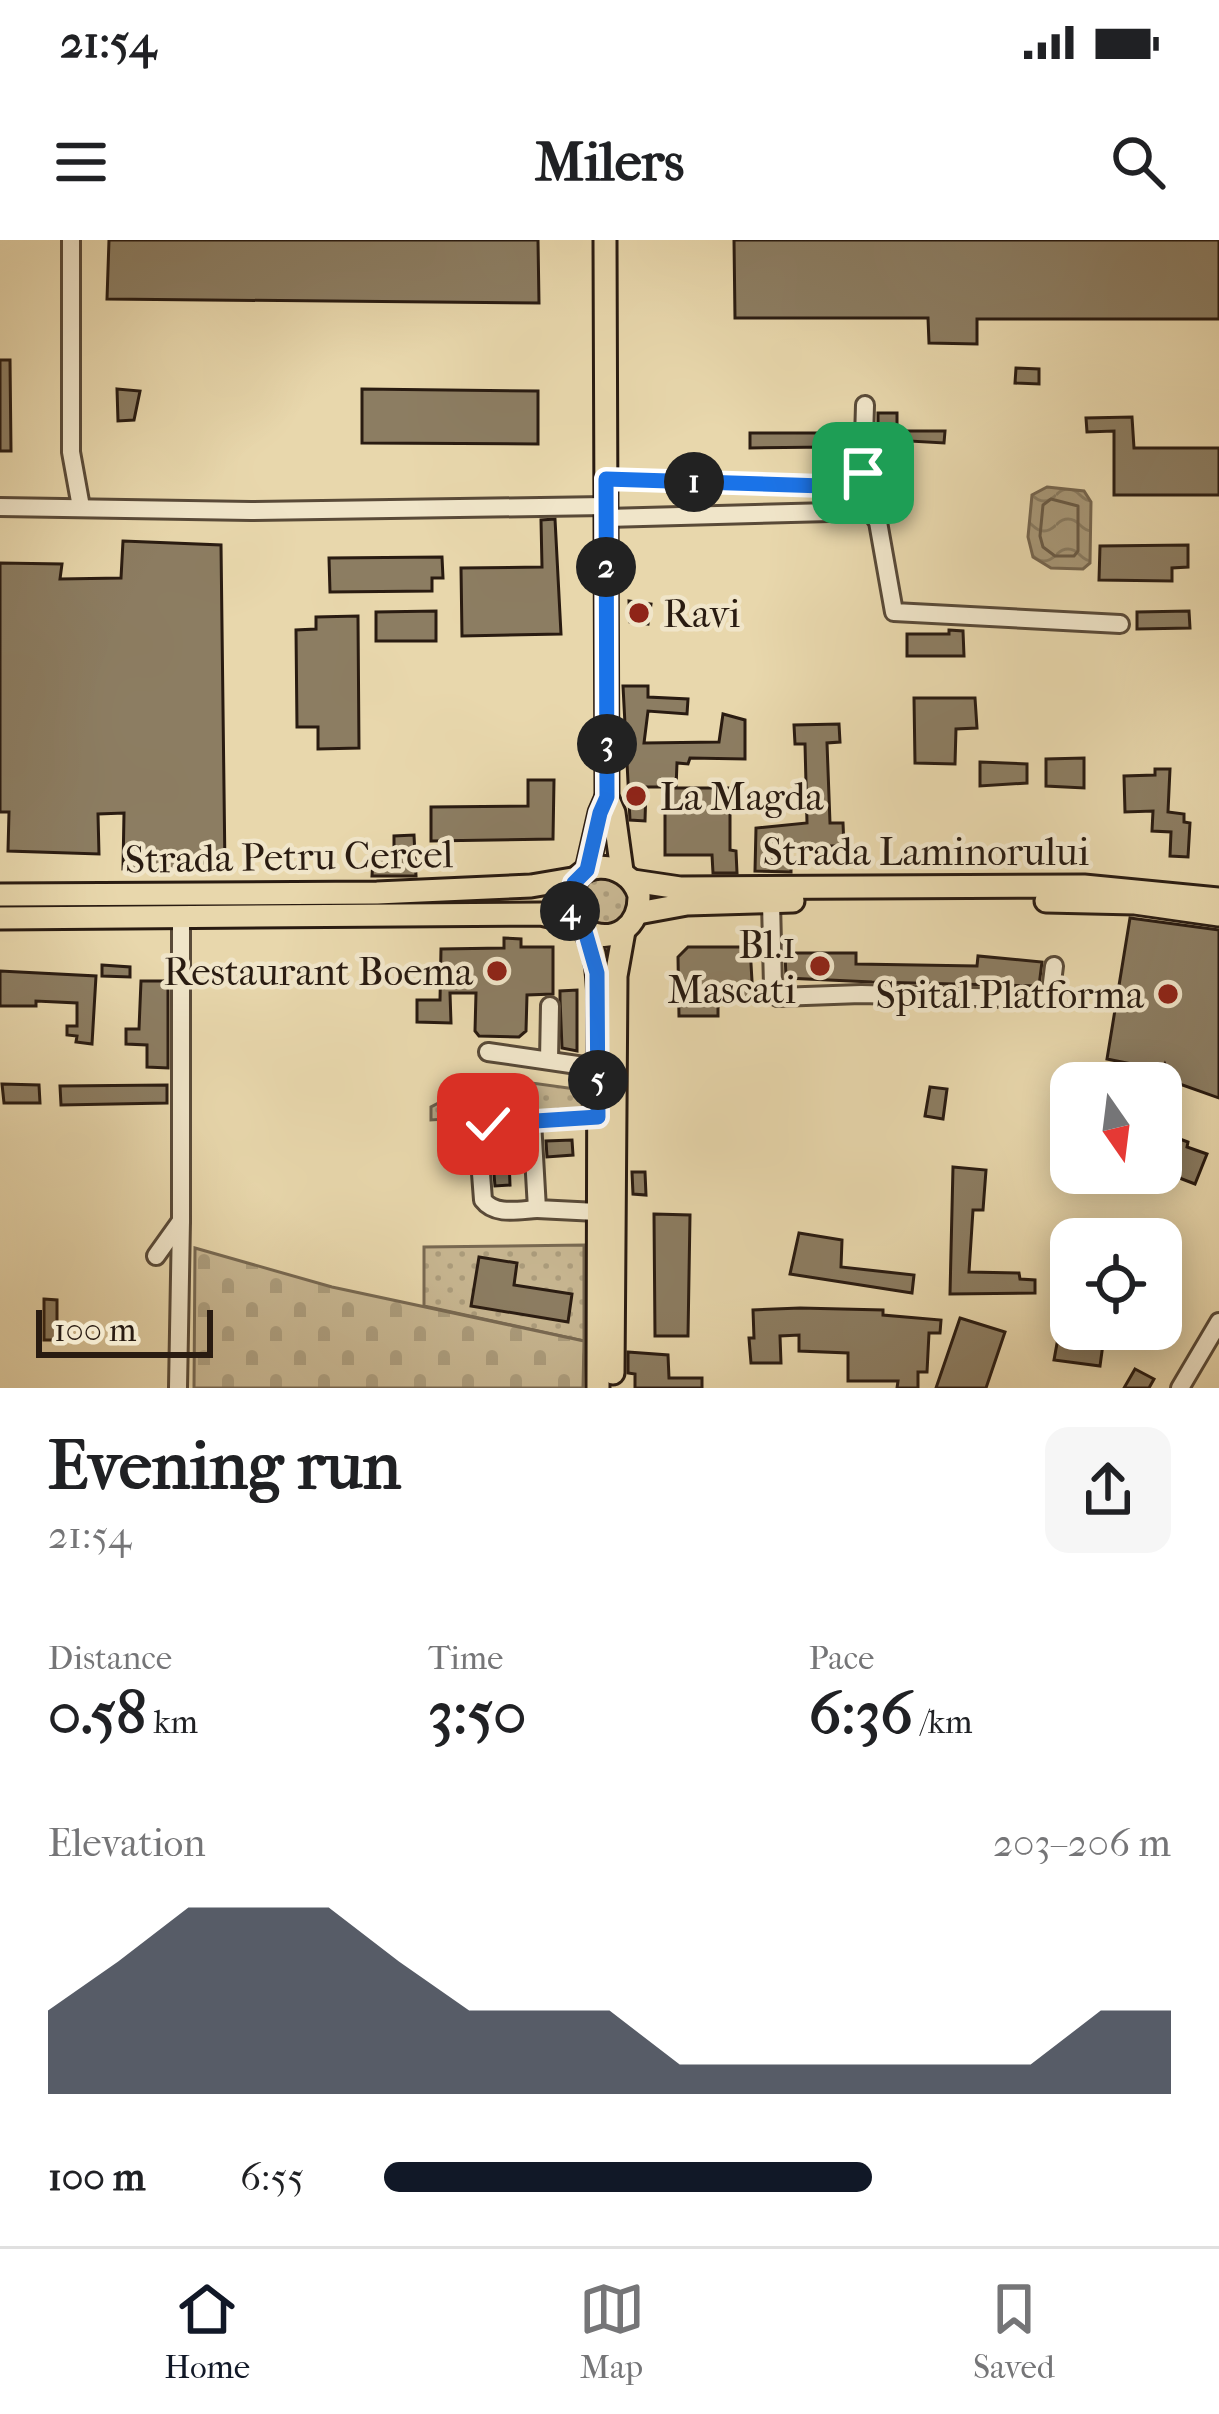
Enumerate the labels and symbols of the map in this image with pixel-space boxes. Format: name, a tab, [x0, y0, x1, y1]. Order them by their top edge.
pin	[812, 422, 914, 524]
pin: 1	[664, 452, 724, 512]
pin: 2	[576, 537, 636, 597]
place label: Ravi	[663, 591, 741, 637]
marker: Ravi	[626, 600, 652, 626]
pin: 3	[577, 714, 637, 774]
place label: La Magda	[660, 774, 825, 820]
marker: La Magda	[623, 783, 649, 809]
street label: Strada Laminorului	[763, 829, 1090, 875]
street label: Strada Petru Cercel	[124, 831, 454, 883]
pin: 4	[540, 881, 600, 941]
place label: Bl.1 Mascati	[667, 922, 796, 1013]
place label: Restaurant Boema	[163, 949, 474, 995]
marker: Bl.1 Mascati	[807, 953, 833, 979]
marker: Restaurant Boema	[484, 958, 510, 984]
place label: Spital Platforma	[875, 972, 1145, 1018]
marker: Spital Platforma	[1155, 981, 1181, 1007]
pin: 5	[568, 1050, 628, 1110]
north arrow	[1050, 1062, 1182, 1194]
pin	[437, 1073, 539, 1175]
scale bar	[36, 1304, 213, 1357]

